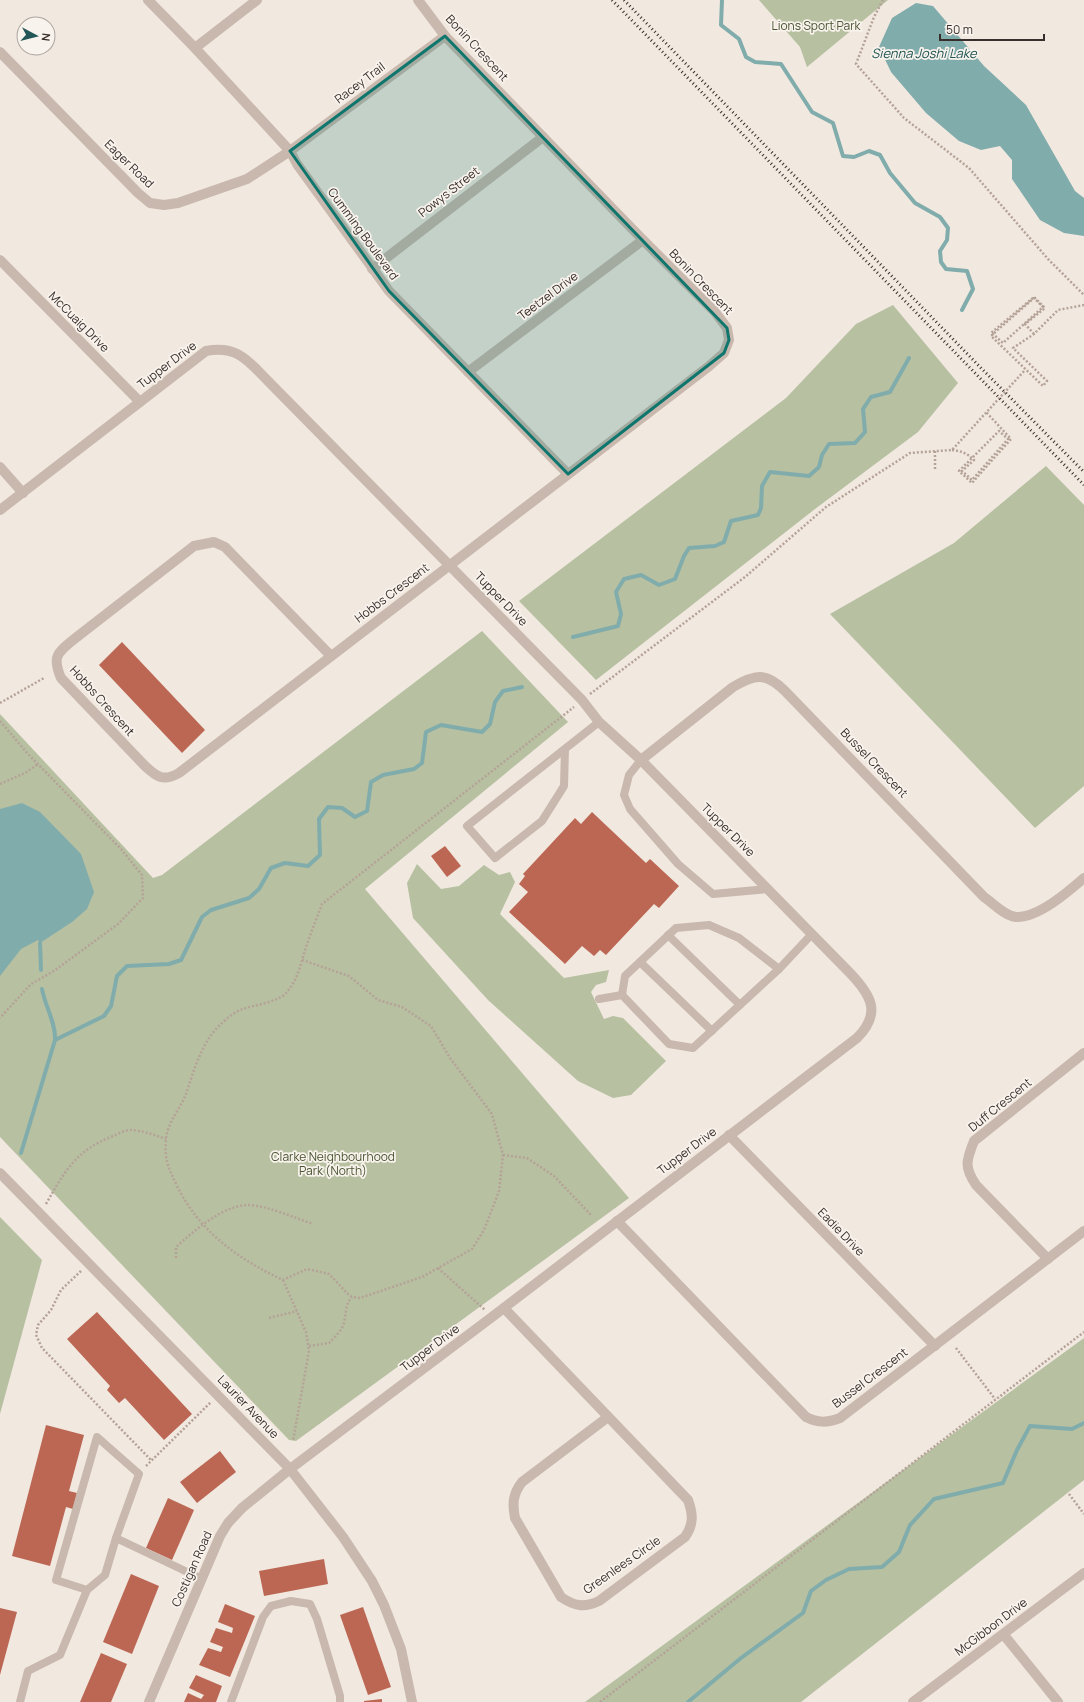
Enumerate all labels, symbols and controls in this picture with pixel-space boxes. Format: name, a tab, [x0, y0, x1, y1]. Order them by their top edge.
street label: Bonin Crescent	[442, 11, 513, 85]
north arrow	[16, 16, 56, 56]
scale bar	[940, 16, 1044, 42]
park label: Lions Sport Park	[772, 17, 861, 34]
text: 50 m	[946, 21, 973, 38]
text: N	[38, 32, 54, 42]
water label: Sienna Joshi Lake	[871, 44, 978, 62]
street label: Racey Trail	[331, 58, 388, 107]
street label: Eager Road	[101, 136, 158, 192]
street label: Powys Street	[414, 162, 483, 221]
street label: Cumming Boulevard	[324, 184, 403, 283]
street label: Bonin Crescent	[666, 245, 737, 318]
street label: Teetzel Drive	[514, 267, 581, 324]
street label: McCuaig Drive	[45, 288, 113, 356]
street label: Tupper Drive	[134, 337, 200, 392]
street label: Hobbs Crescent	[351, 559, 433, 626]
street label: Tupper Drive	[471, 568, 532, 630]
street label: Hobbs Crescent	[66, 662, 139, 740]
street label: Bussel Crescent	[837, 724, 912, 801]
street label: Tupper Drive	[698, 799, 759, 860]
street label: Duff Crescent	[964, 1074, 1035, 1135]
street label: Tupper Drive	[654, 1123, 720, 1178]
park label: Clarke Neighbourhood Park (North)	[271, 1148, 395, 1179]
street label: Eadie Drive	[814, 1204, 869, 1259]
street label: Tupper Drive	[397, 1320, 463, 1375]
street label: Bussel Crescent	[828, 1343, 911, 1412]
street label: Laurier Avenue	[214, 1371, 283, 1442]
street label: Costigan Road	[167, 1528, 216, 1609]
street label: Greenlees Circle	[580, 1532, 664, 1598]
street label: McGibbon Drive	[951, 1594, 1031, 1660]

